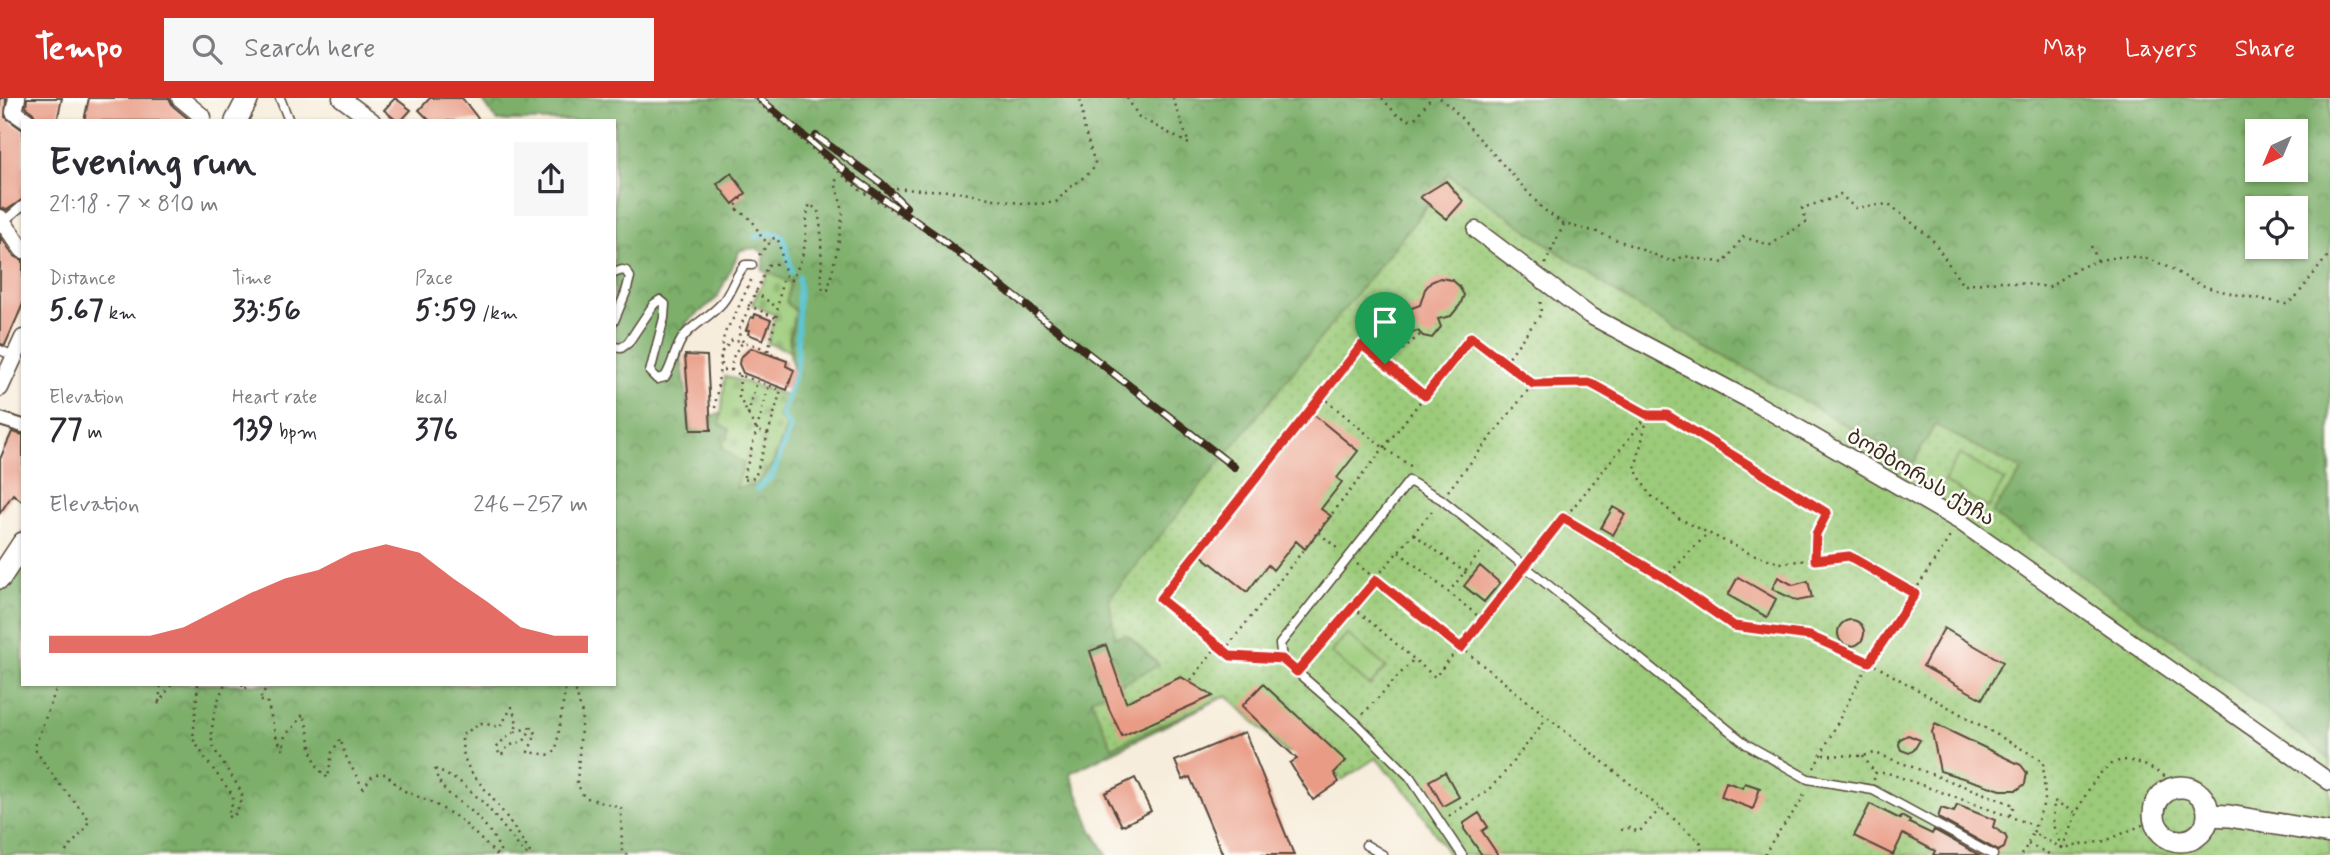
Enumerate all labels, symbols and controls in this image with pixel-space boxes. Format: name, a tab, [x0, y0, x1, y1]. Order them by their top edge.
search box	[164, 18, 654, 81]
text: Tempo	[35, 27, 122, 71]
icon: search	[188, 30, 226, 68]
text: Search here	[244, 32, 375, 66]
text: Map	[2043, 34, 2087, 65]
text: Layers	[2125, 34, 2197, 65]
text: Share	[2235, 34, 2295, 65]
north arrow	[2245, 119, 2308, 182]
map controls	[2245, 119, 2308, 259]
text: Evening run	[49, 139, 256, 188]
button: share	[514, 142, 588, 216]
text: 21:18 · 7 × 810 m	[49, 190, 219, 220]
button: locate	[2245, 196, 2308, 259]
text: Distance	[49, 266, 116, 291]
text: Time	[232, 266, 272, 291]
text: Pace	[415, 266, 453, 291]
text: 5.67	[49, 291, 104, 330]
text: 33:56	[232, 291, 301, 330]
text: 5:59	[415, 291, 477, 330]
pin	[1355, 292, 1415, 364]
text: km	[104, 301, 137, 326]
text: /km	[477, 301, 518, 326]
icon: arrive	[1366, 303, 1404, 341]
text: Elevation	[49, 385, 124, 410]
text: Heart rate	[232, 385, 317, 410]
text: kcal	[415, 385, 447, 410]
text: 77	[49, 410, 82, 449]
text: 139	[232, 410, 274, 449]
text: 376	[415, 410, 458, 449]
text: m	[82, 420, 103, 445]
text: bpm	[274, 420, 317, 445]
street label: ბომბორას ქუჩა	[1841, 423, 2000, 533]
text: Elevation	[49, 490, 140, 520]
text: 246–257 m	[473, 490, 588, 520]

